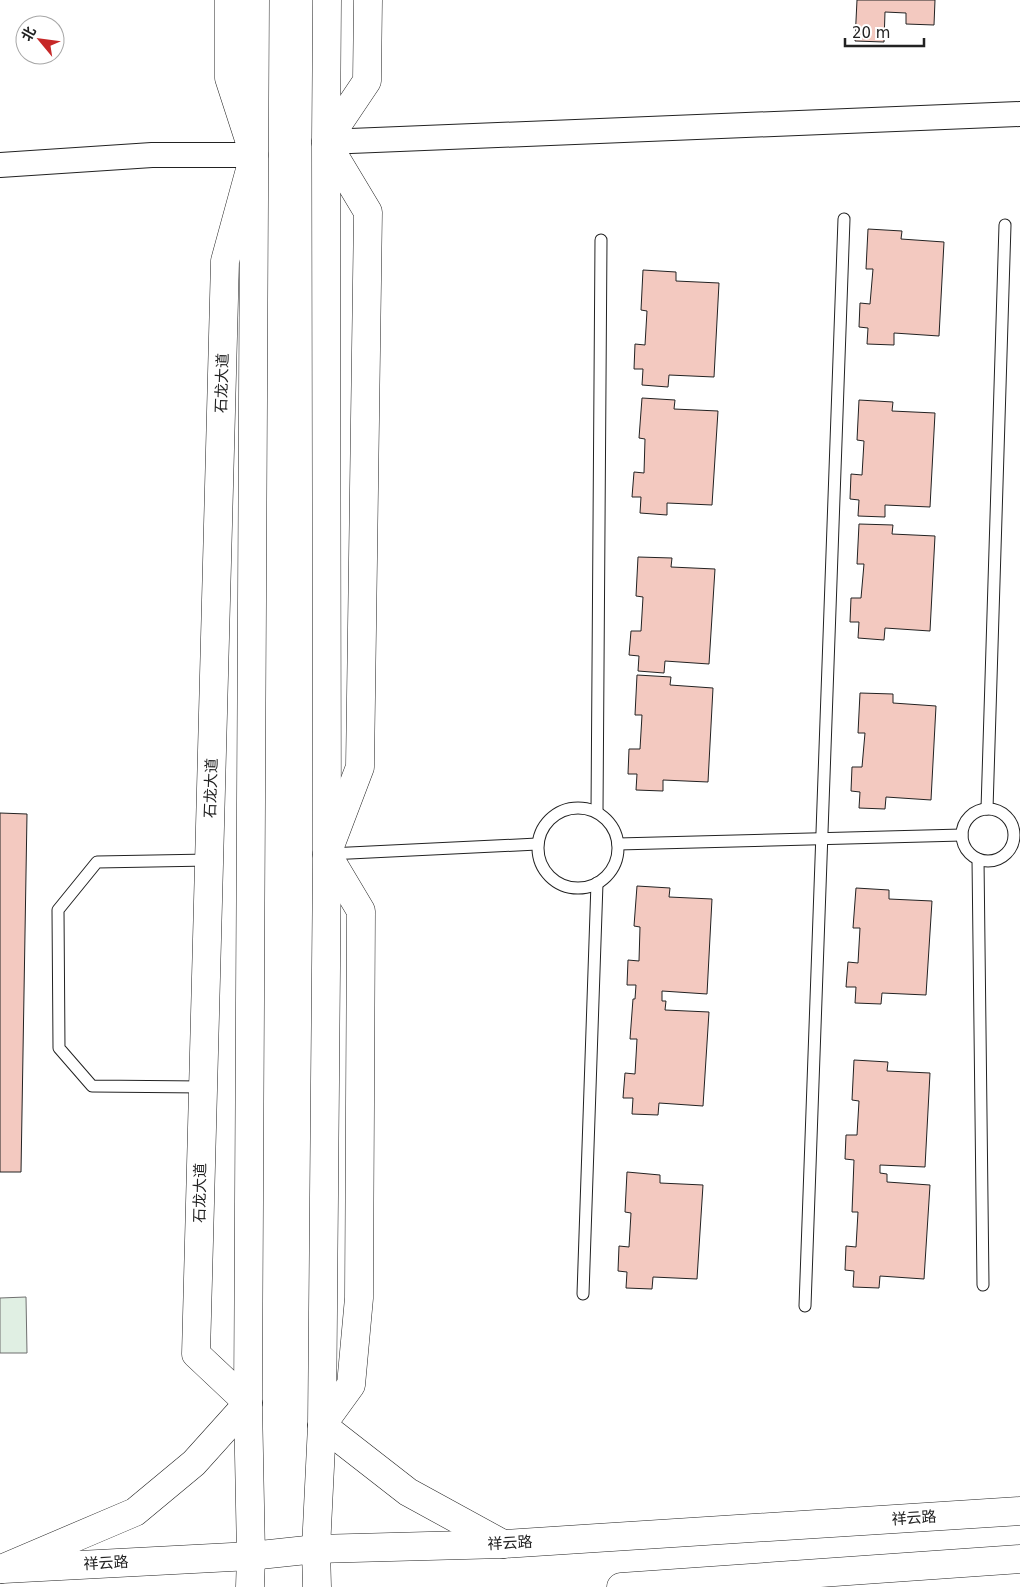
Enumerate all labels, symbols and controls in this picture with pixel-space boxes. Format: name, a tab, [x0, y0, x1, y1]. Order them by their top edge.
north arrow	[15, 15, 65, 65]
scale bar	[845, 15, 924, 47]
text: 北	[18, 24, 39, 44]
text: 20 m	[852, 24, 890, 42]
street label: 石龙大道	[212, 353, 232, 413]
street label: 石龙大道	[201, 758, 221, 818]
street label: 石龙大道	[190, 1163, 210, 1223]
street label: 祥云路	[891, 1507, 937, 1529]
street label: 祥云路	[487, 1533, 533, 1553]
street label: 祥云路	[83, 1553, 129, 1573]

